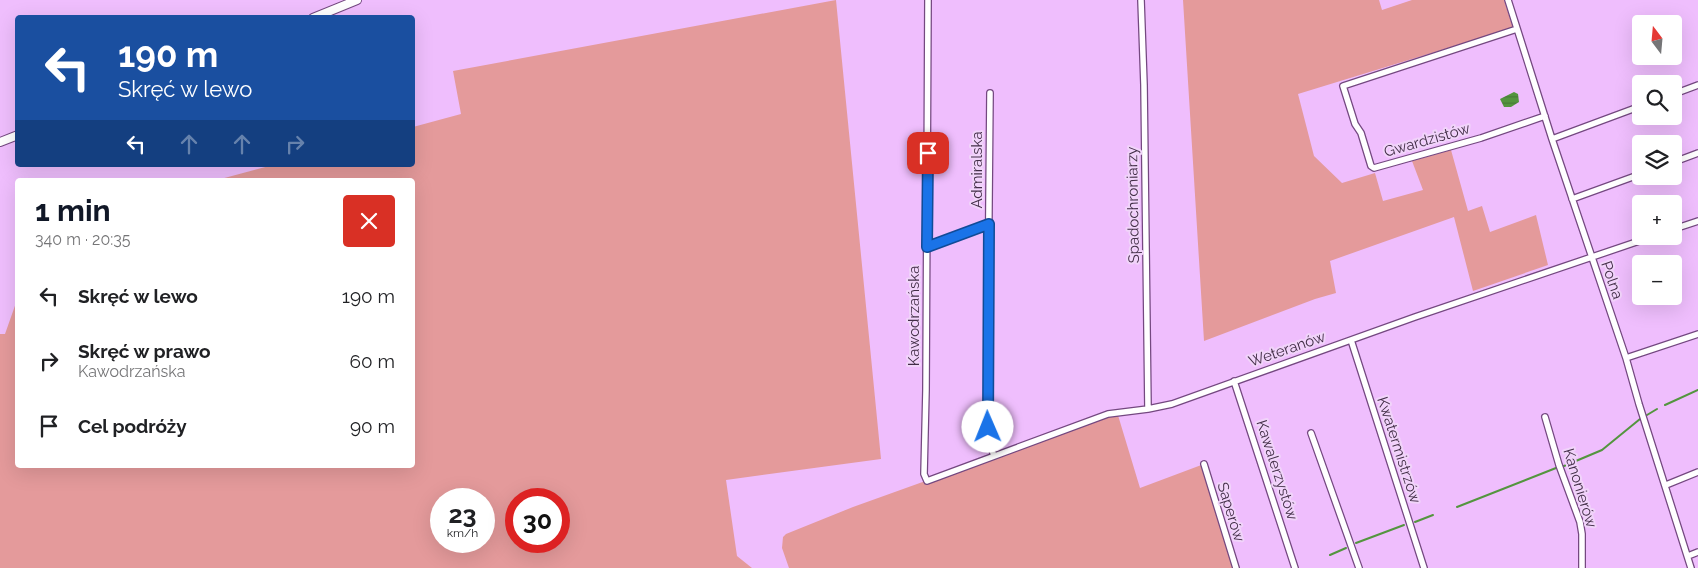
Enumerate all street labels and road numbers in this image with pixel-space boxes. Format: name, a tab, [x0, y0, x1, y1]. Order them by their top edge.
street label: Gwardzistów	[1382, 119, 1472, 161]
street label: Admiralska	[968, 131, 986, 209]
street label: Spadochroniarzy	[1123, 147, 1143, 263]
street label: Polna	[1597, 259, 1627, 301]
street label: Kawodrzańska	[905, 266, 923, 366]
street label: Weteranów	[1246, 327, 1328, 371]
street label: Kwatermistrzów	[1373, 395, 1425, 505]
street label: Kawalerzystów	[1252, 418, 1302, 522]
street label: Kanonierów	[1559, 446, 1601, 530]
street label: Saperów	[1213, 480, 1249, 544]

